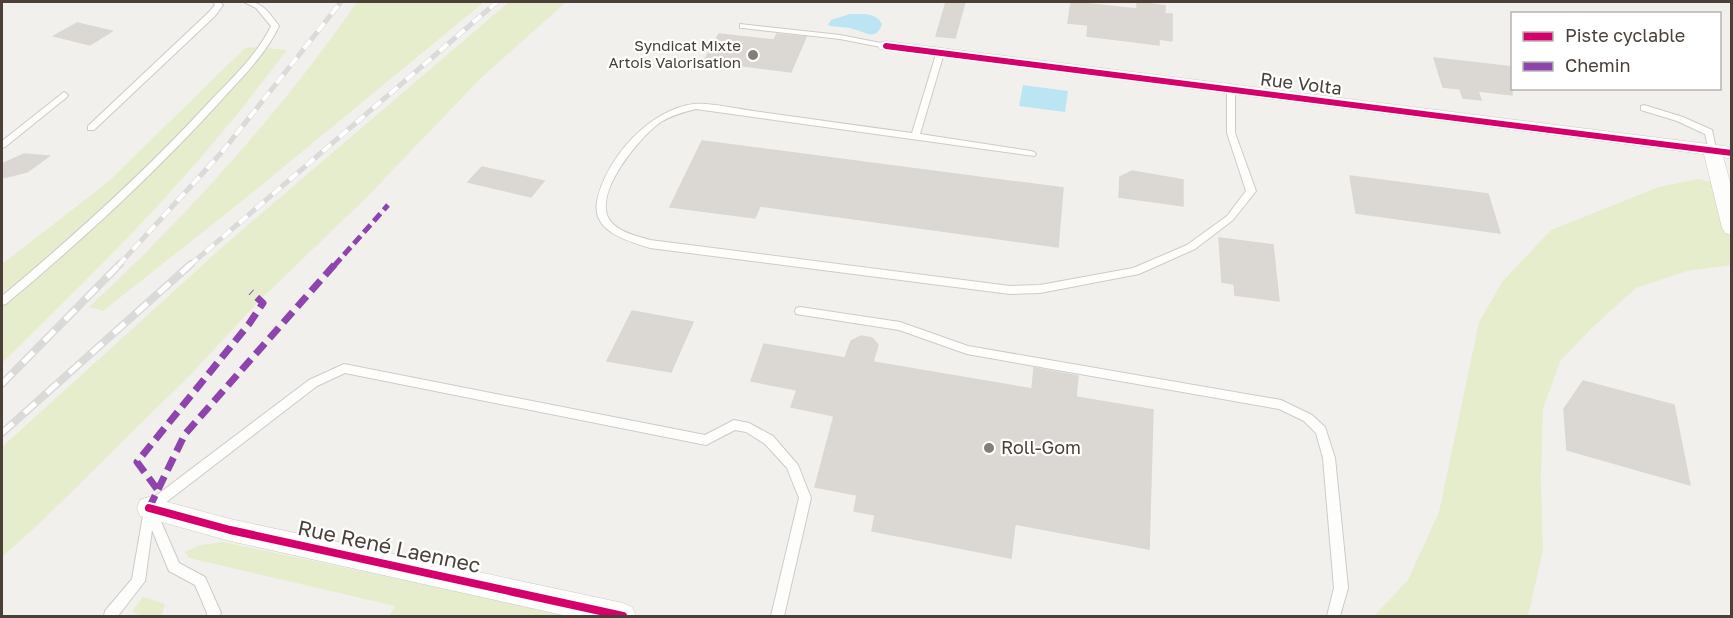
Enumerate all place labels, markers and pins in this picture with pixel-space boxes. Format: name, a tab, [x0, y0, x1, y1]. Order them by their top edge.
place label: Syndicat Mixte Artois Valorisation	[608, 36, 741, 71]
marker: Syndicat Mixte Artois Valorisation	[746, 48, 760, 62]
place label: Roll-Gom	[1001, 436, 1081, 458]
marker: Roll-Gom	[982, 441, 996, 455]

